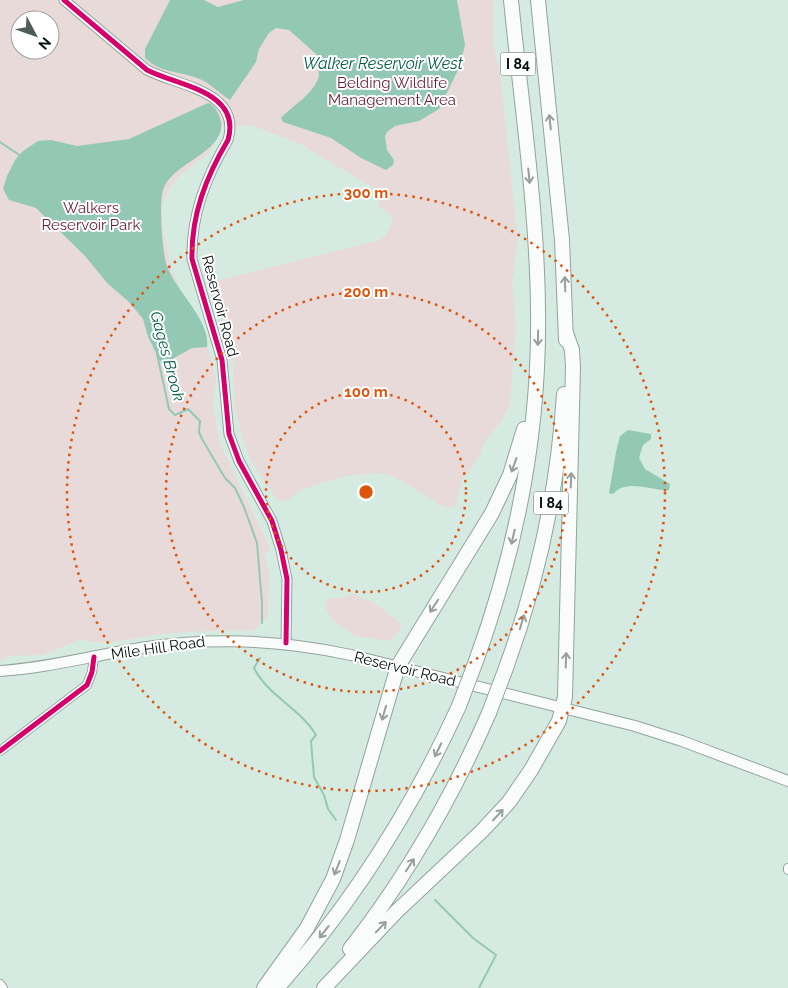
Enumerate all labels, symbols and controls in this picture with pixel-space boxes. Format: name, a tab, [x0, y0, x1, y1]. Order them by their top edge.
north arrow	[10, 10, 60, 60]
text: N	[35, 34, 54, 53]
road number: I 84	[500, 52, 536, 76]
water label: Walker Reservoir West	[303, 54, 464, 73]
park label: Belding Wildlife Management Area	[328, 74, 456, 109]
one-way arrow	[545, 115, 555, 131]
one-way arrow	[524, 167, 534, 183]
text: 300 m	[344, 184, 388, 202]
park label: Walkers Reservoir Park	[42, 199, 141, 234]
street label: Reservoir Road	[198, 253, 242, 359]
one-way arrow	[560, 277, 569, 293]
text: 200 m	[344, 283, 388, 301]
water label: Gages Brook	[146, 309, 189, 404]
one-way arrow	[533, 329, 543, 345]
text: 100 m	[344, 383, 388, 401]
one-way arrow	[509, 457, 518, 472]
one-way arrow	[566, 472, 575, 488]
centre of rings	[357, 483, 375, 501]
road number: I 84	[534, 492, 568, 514]
one-way arrow	[508, 528, 517, 544]
one-way arrow	[429, 599, 439, 613]
one-way arrow	[517, 615, 527, 631]
street label: Mile Hill Road	[110, 632, 206, 664]
street label: Reservoir Road	[352, 648, 458, 690]
one-way arrow	[561, 652, 571, 668]
one-way arrow	[379, 705, 389, 721]
one-way arrow	[433, 742, 442, 757]
one-way arrow	[492, 808, 504, 821]
one-way arrow	[405, 859, 415, 873]
one-way arrow	[332, 860, 341, 876]
one-way arrow	[375, 921, 387, 934]
one-way arrow	[319, 925, 329, 939]

